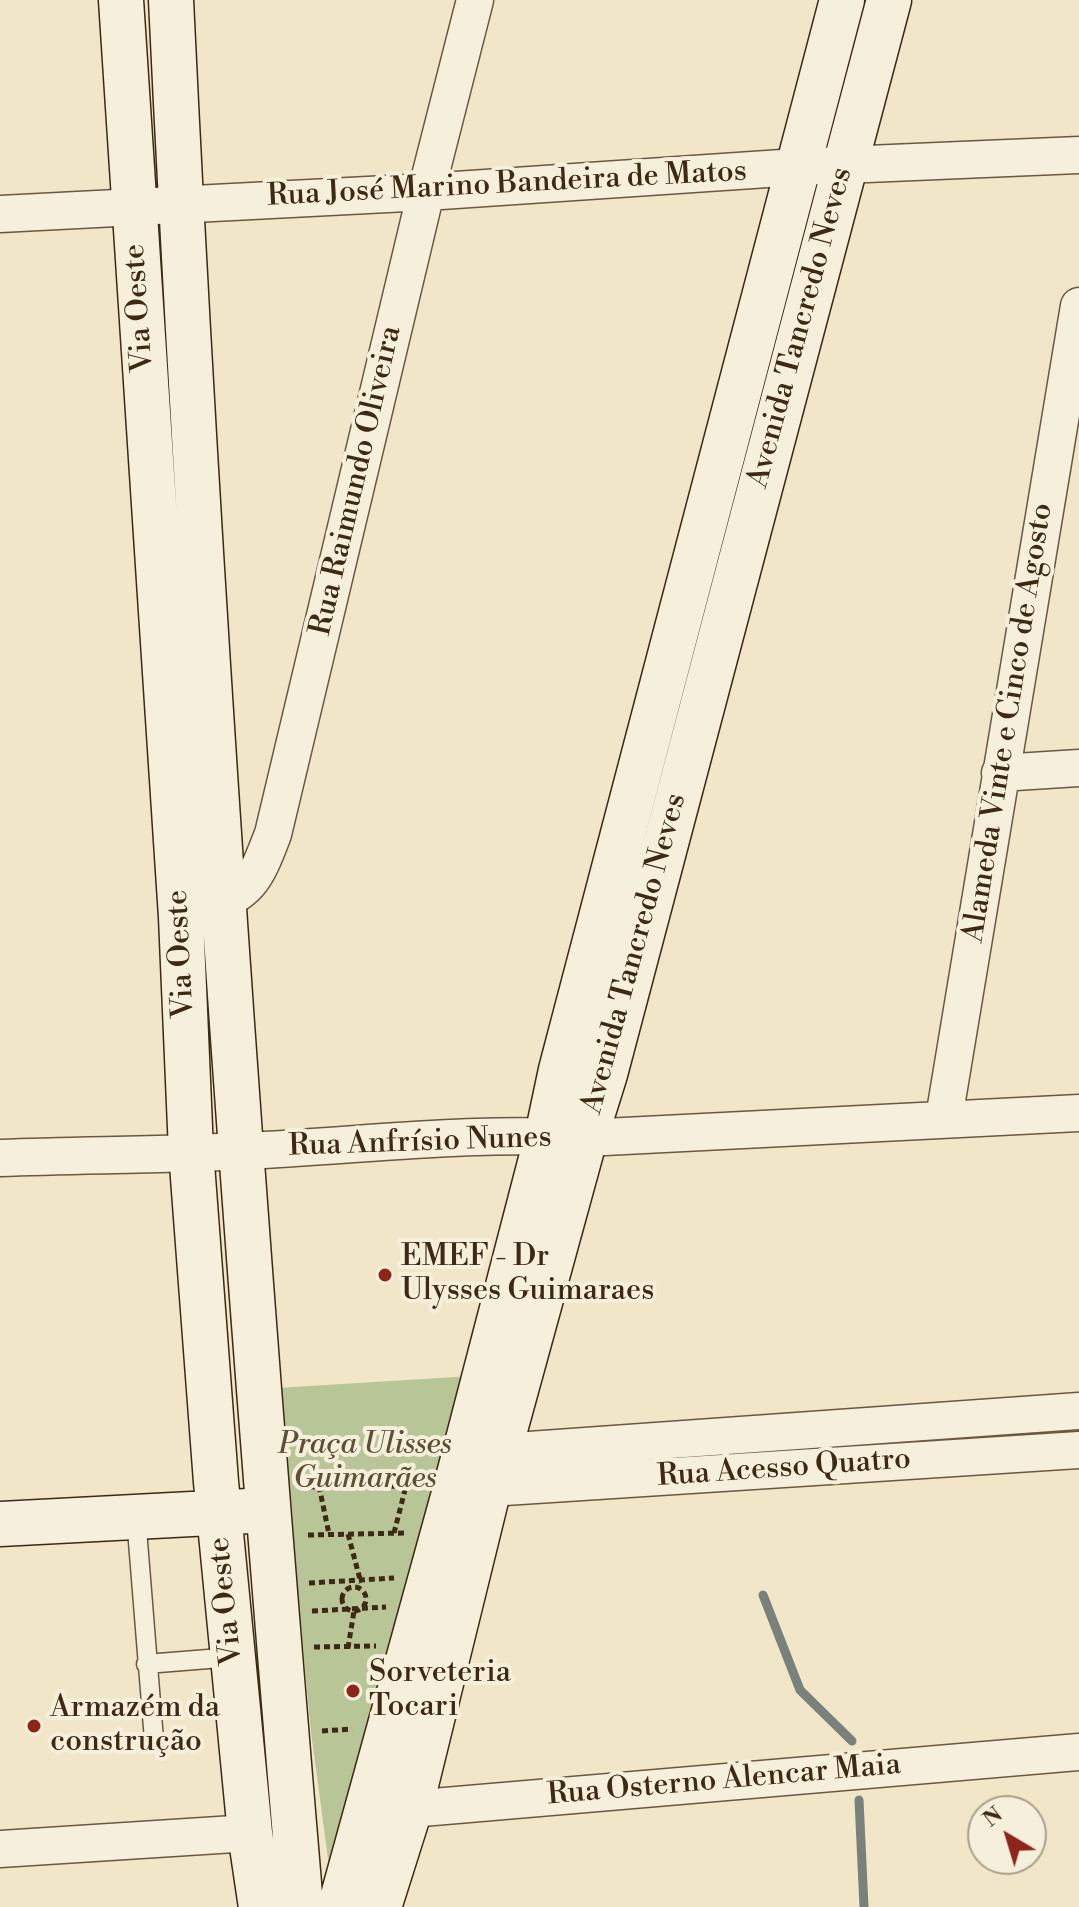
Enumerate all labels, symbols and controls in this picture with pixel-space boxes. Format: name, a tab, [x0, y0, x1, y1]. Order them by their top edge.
street label: Rua José Marino Bandeira de Matos	[266, 154, 748, 216]
street label: Avenida Tancredo Neves	[741, 164, 861, 492]
street label: Via Oeste	[118, 243, 162, 373]
street label: Rua Raimundo Oliveira	[304, 323, 410, 639]
street label: Alameda Vinte e Cinco de Agosto	[956, 501, 1062, 945]
street label: Avenida Tancredo Neves	[575, 790, 695, 1118]
street label: Via Oeste	[161, 889, 203, 1019]
street label: Rua Anfrísio Nunes	[288, 1120, 552, 1166]
place label: EMEF - Dr Ulysses Guimaraes	[401, 1240, 654, 1310]
marker: EMEF - Dr Ulysses Guimaraes	[376, 1266, 394, 1284]
park label: Praça Ulisses Guimarães	[278, 1428, 452, 1498]
street label: Rua Acesso Quatro	[656, 1442, 912, 1496]
street label: Via Oeste	[202, 1535, 252, 1667]
place label: Sorveteria Tocari	[369, 1656, 511, 1726]
marker: Sorveteria Tocari	[344, 1682, 362, 1700]
place label: Armazém da construção	[50, 1691, 220, 1762]
marker: Armazém da construção	[25, 1717, 43, 1735]
street label: Rua Osterno Alencar Maia	[546, 1748, 902, 1814]
north arrow	[967, 1795, 1047, 1875]
text: N	[978, 1801, 1008, 1833]

